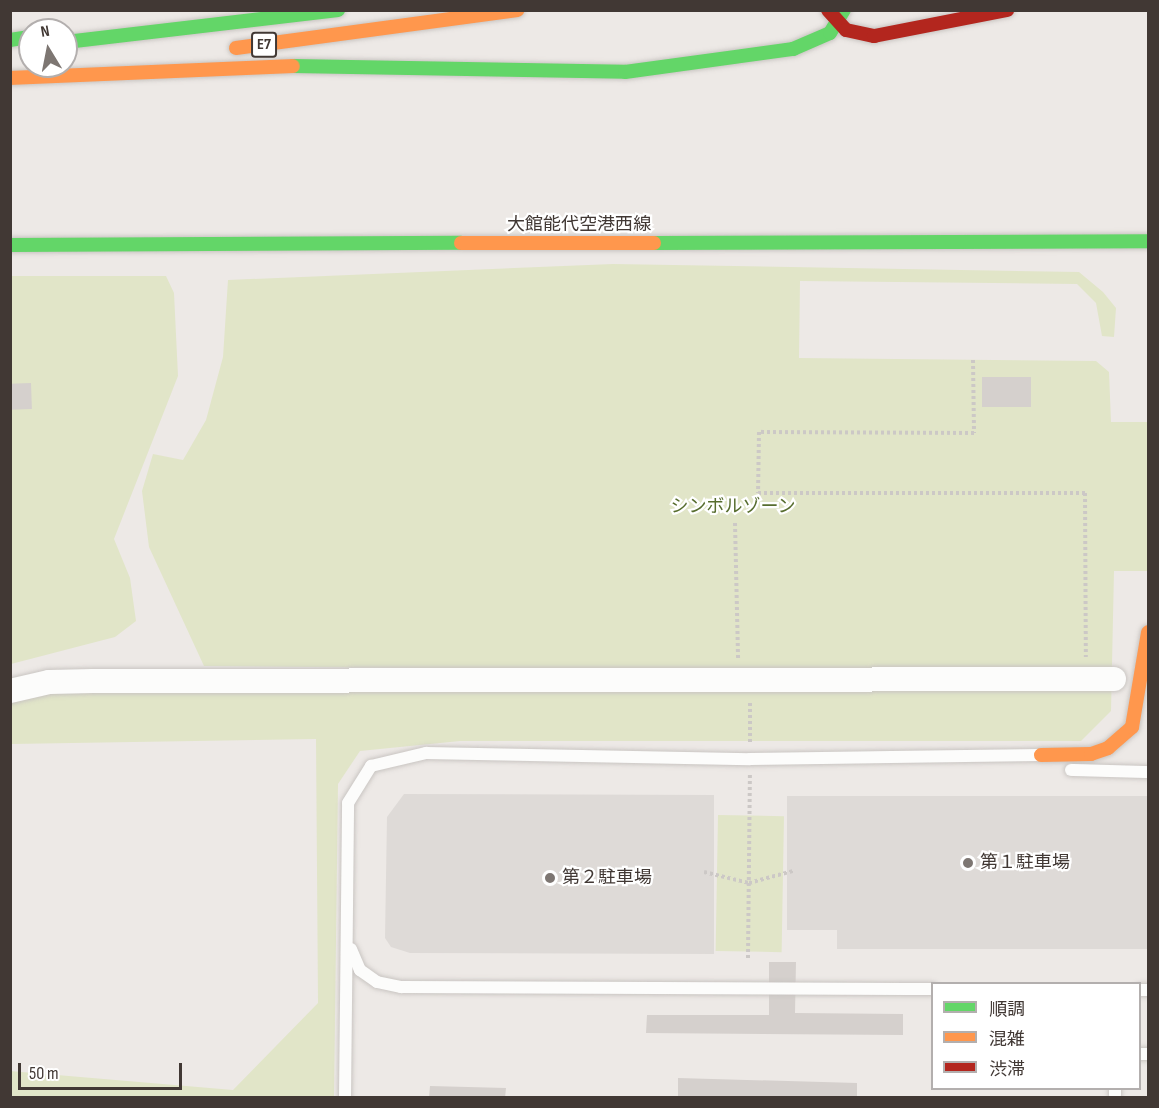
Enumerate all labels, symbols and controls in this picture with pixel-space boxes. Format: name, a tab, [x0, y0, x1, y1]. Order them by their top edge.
north arrow	[18, 18, 78, 78]
text: N	[39, 22, 51, 42]
road number: E7	[250, 32, 278, 58]
street label: 大館能代空港西線	[507, 214, 651, 236]
park label: シンボルゾーン	[670, 496, 796, 518]
place label: 第１駐車場	[980, 852, 1070, 874]
marker: 第１駐車場	[961, 856, 975, 870]
place label: 第２駐車場	[562, 867, 652, 889]
marker: 第２駐車場	[543, 871, 557, 885]
legend	[931, 982, 1141, 1090]
text: 順調	[989, 999, 1025, 1020]
text: 混雑	[989, 1029, 1025, 1050]
scale bar	[21, 1051, 184, 1089]
text: 渋滞	[989, 1059, 1025, 1080]
text: 50 m	[29, 1063, 59, 1084]

